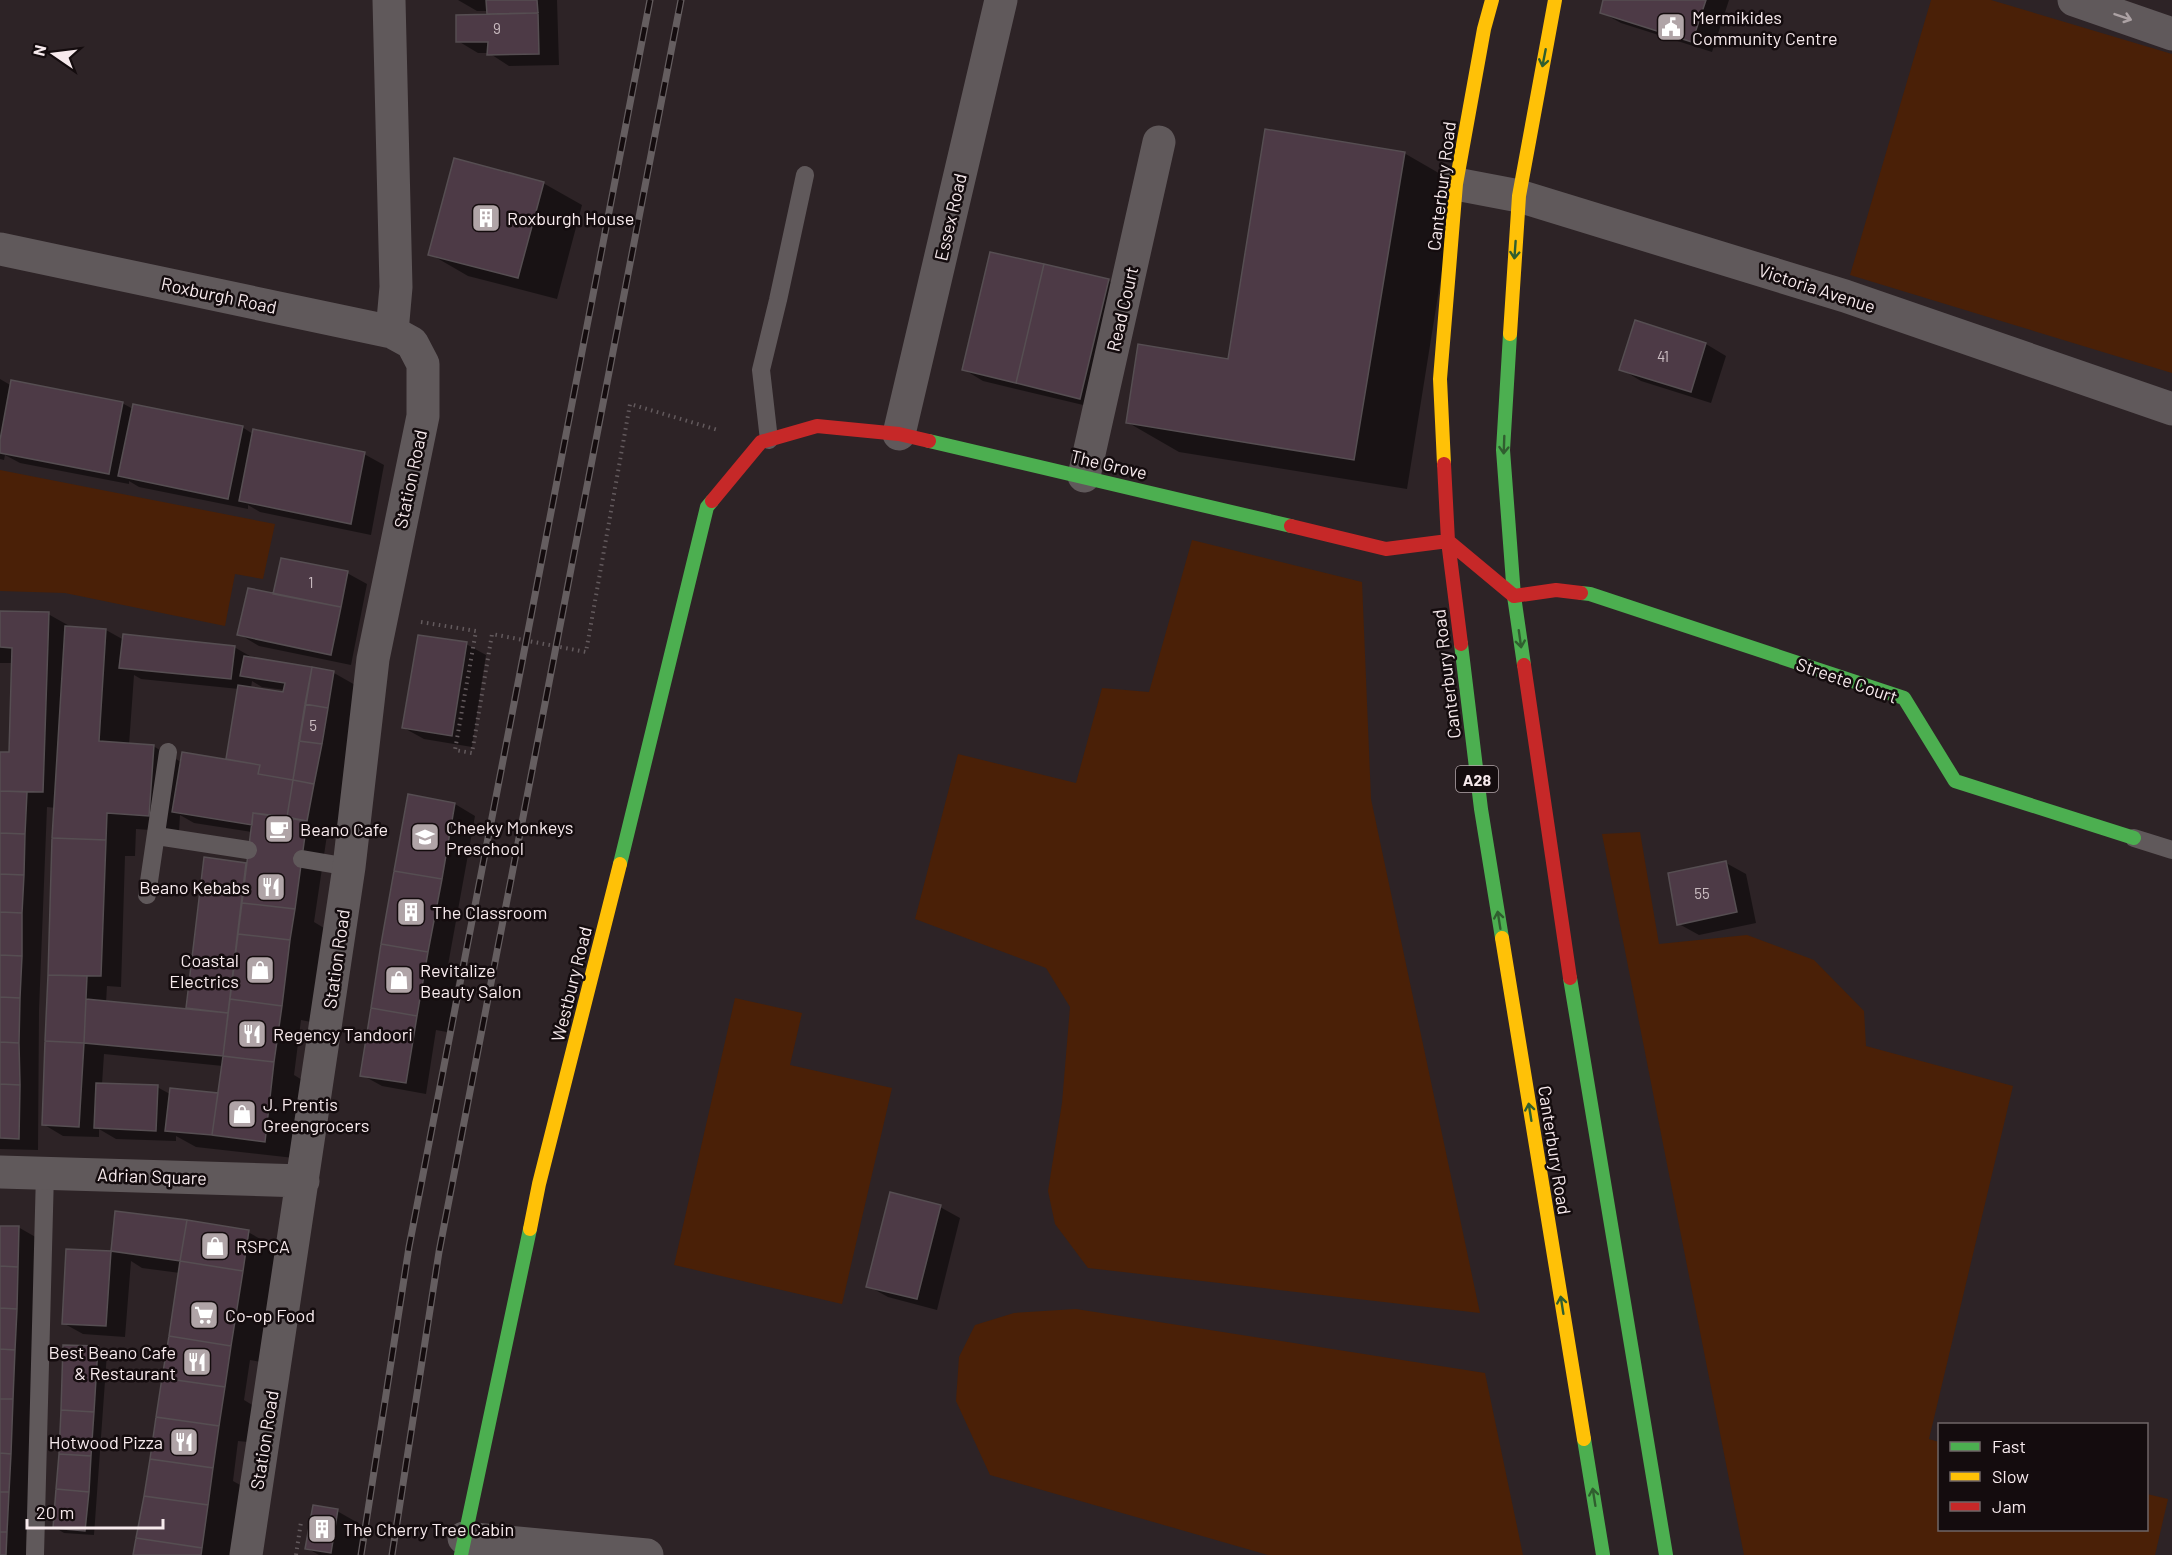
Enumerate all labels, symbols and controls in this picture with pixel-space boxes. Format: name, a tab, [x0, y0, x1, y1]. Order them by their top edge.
place label: Mermikides Community Centre	[1692, 6, 1838, 49]
public building icon: Mermikides Community Centre	[1655, 11, 1687, 43]
one-way arrow	[2113, 13, 2132, 24]
house number: 9	[493, 19, 501, 37]
north arrow	[24, 24, 84, 84]
text: N	[28, 43, 49, 58]
one-way arrow	[1539, 47, 1550, 67]
street label: Canterbury Road	[1422, 120, 1460, 252]
street label: Essex Road	[929, 171, 971, 263]
building icon: Roxburgh House	[470, 202, 502, 234]
place label: Roxburgh House	[507, 207, 634, 229]
one-way arrow	[1510, 240, 1521, 260]
street label: Victoria Avenue	[1756, 259, 1878, 317]
street label: Read Court	[1102, 264, 1142, 354]
street label: Roxburgh Road	[159, 272, 279, 318]
house number: 41	[1657, 347, 1669, 365]
street label: Station Road	[389, 428, 431, 530]
one-way arrow	[1498, 434, 1509, 454]
street label: The Grove	[1069, 445, 1149, 483]
house number: 1	[308, 573, 314, 591]
street label: Canterbury Road	[1427, 608, 1465, 740]
one-way arrow	[1514, 628, 1525, 648]
street label: Streete Court	[1793, 652, 1901, 708]
house number: 5	[309, 716, 317, 734]
road number: A28	[1456, 766, 1498, 792]
cafe icon: Beano Cafe	[263, 813, 295, 845]
place label: Cheeky Monkeys Preschool	[446, 816, 573, 859]
place label: Beano Cafe	[300, 818, 388, 840]
school or university icon: Cheeky Monkeys Preschool	[409, 821, 441, 853]
restaurant icon: Beano Kebabs	[255, 871, 287, 903]
place label: Beano Kebabs	[139, 876, 250, 898]
house number: 55	[1694, 884, 1710, 902]
building icon: The Classroom	[395, 896, 427, 928]
place label: The Classroom	[432, 901, 547, 923]
street label: Station Road	[318, 908, 354, 1010]
one-way arrow	[1493, 911, 1504, 930]
street label: Westbury Road	[546, 924, 596, 1044]
place label: Coastal Electrics	[169, 949, 239, 992]
shop icon: Coastal Electrics	[244, 954, 276, 986]
place label: Revitalize Beauty Salon	[420, 959, 521, 1002]
shop icon: Revitalize Beauty Salon	[383, 964, 415, 996]
restaurant icon: Regency Tandoori	[236, 1018, 268, 1050]
place label: Regency Tandoori	[273, 1023, 413, 1045]
street label: Canterbury Road	[1534, 1084, 1576, 1216]
place label: J. Prentis Greengrocers	[263, 1093, 369, 1136]
shop icon: J. Prentis Greengrocers	[226, 1098, 258, 1130]
one-way arrow	[1525, 1103, 1536, 1123]
street label: Adrian Square	[97, 1163, 207, 1189]
shop icon: RSPCA	[199, 1230, 231, 1262]
place label: RSPCA	[236, 1235, 290, 1257]
one-way arrow	[1556, 1296, 1567, 1315]
supermarket icon: Co-op Food	[188, 1299, 220, 1331]
place label: Co-op Food	[225, 1304, 315, 1326]
place label: Best Beano Cafe & Restaurant	[48, 1341, 176, 1384]
restaurant icon: Best Beano Cafe & Restaurant	[181, 1346, 213, 1378]
street label: Station Road	[245, 1389, 283, 1491]
legend	[1938, 1423, 2148, 1531]
restaurant icon: Hotwood Pizza	[168, 1426, 200, 1458]
place label: Hotwood Pizza	[49, 1431, 163, 1453]
text: Fast	[1992, 1435, 2026, 1457]
text: Slow	[1992, 1465, 2029, 1487]
one-way arrow	[1588, 1488, 1599, 1508]
scale bar	[27, 1492, 164, 1530]
text: Jam	[1992, 1495, 2026, 1517]
text: 20 m	[36, 1501, 74, 1523]
building icon: The Cherry Tree Cabin	[306, 1513, 338, 1545]
place label: The Cherry Tree Cabin	[343, 1518, 514, 1540]

